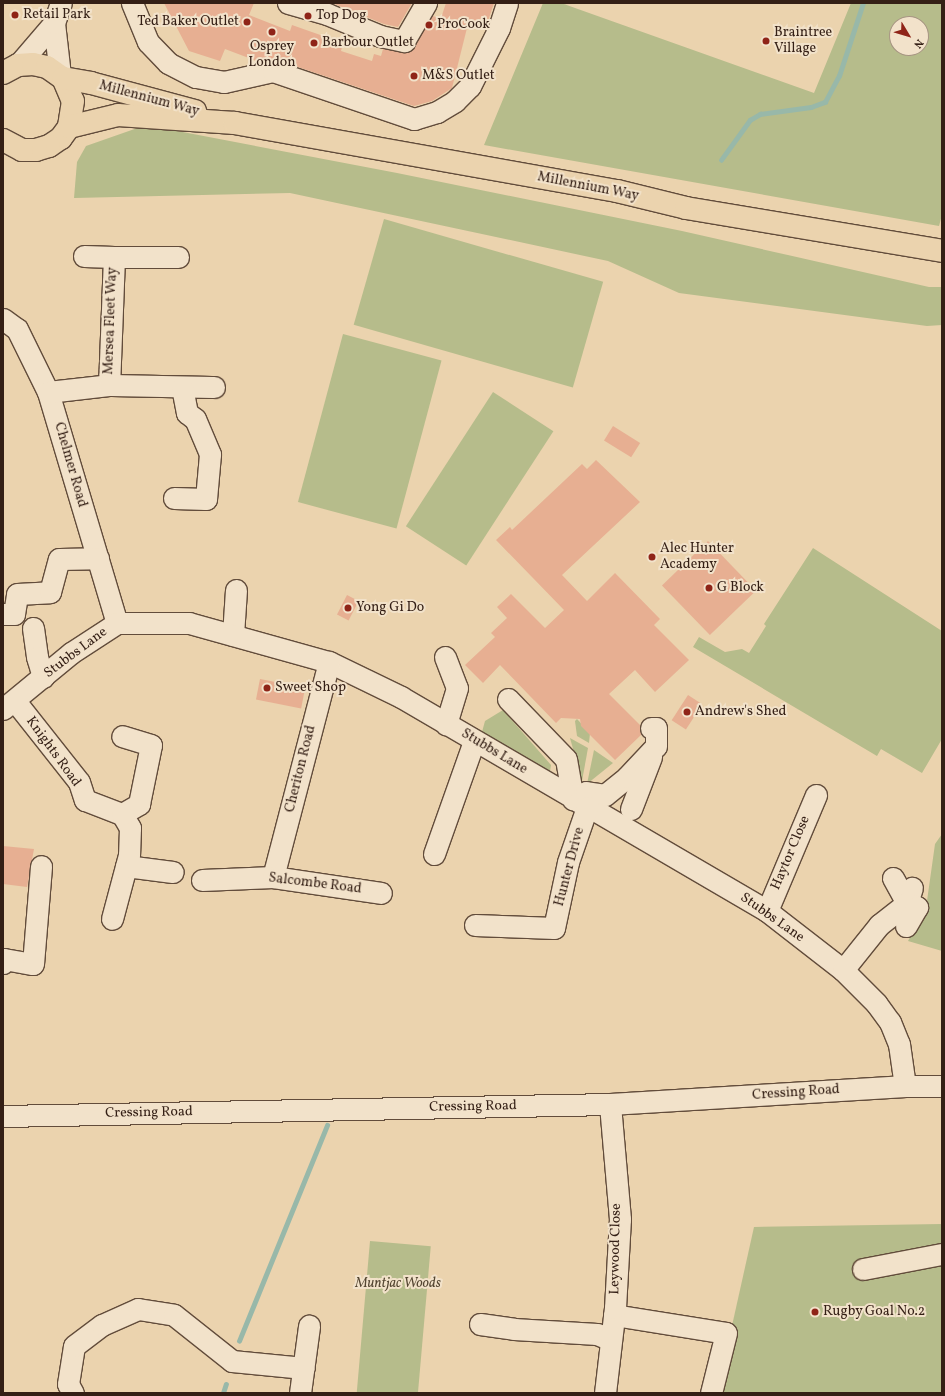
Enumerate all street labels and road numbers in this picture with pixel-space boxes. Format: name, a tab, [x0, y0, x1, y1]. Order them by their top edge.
street label: Millennium Way	[97, 77, 201, 121]
street label: Millennium Way	[536, 169, 640, 205]
street label: Mersea Fleet Way	[101, 267, 121, 375]
street label: Chelmer Road	[50, 421, 90, 509]
street label: Stubbs Lane	[41, 624, 111, 682]
street label: Knights Road	[22, 714, 84, 790]
street label: Cheriton Road	[282, 724, 320, 814]
street label: Stubbs Lane	[458, 726, 530, 778]
street label: Haytor Close	[768, 813, 814, 893]
street label: Hunter Drive	[551, 826, 589, 908]
street label: Salcombe Road	[267, 870, 363, 898]
street label: Stubbs Lane	[737, 890, 807, 946]
street label: Cressing Road	[752, 1082, 840, 1104]
street label: Cressing Road	[429, 1098, 517, 1116]
street label: Cressing Road	[105, 1104, 193, 1122]
street label: Leywood Close	[607, 1203, 625, 1295]

